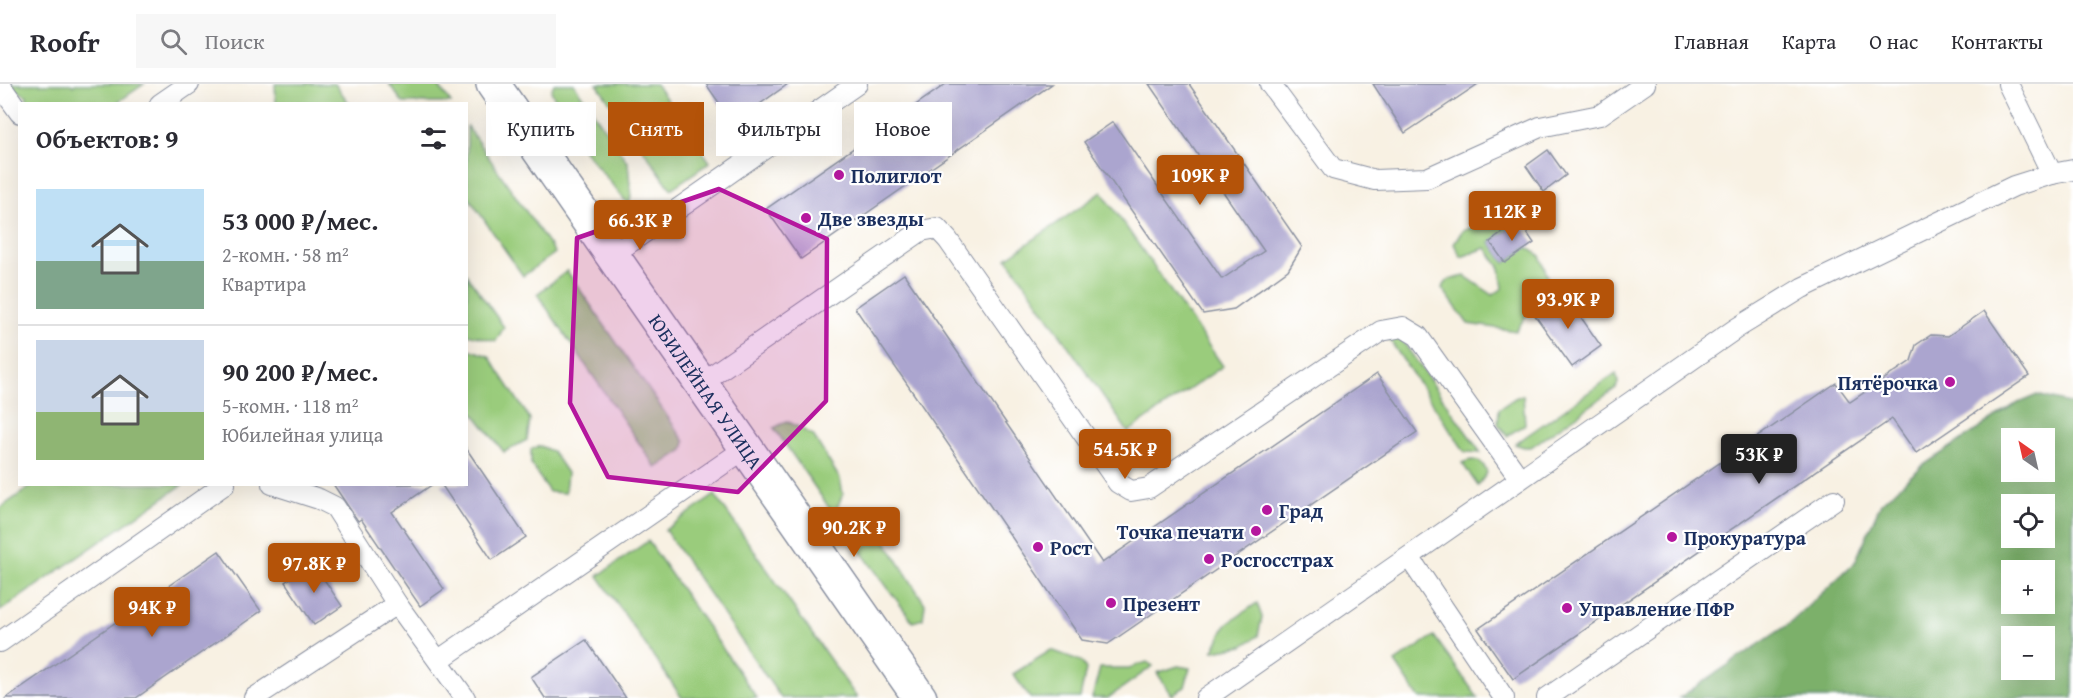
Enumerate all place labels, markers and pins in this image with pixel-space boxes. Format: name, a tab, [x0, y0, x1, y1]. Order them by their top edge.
pin: 109K ₽	[1151, 155, 1249, 206]
place label: Полиглот	[851, 161, 942, 190]
marker: Полиглот	[832, 168, 846, 182]
pin: 112K ₽	[1463, 191, 1561, 242]
pin: 66.3K ₽	[585, 200, 695, 251]
place label: Две звезды	[817, 204, 924, 233]
marker: Две звезды	[799, 211, 813, 225]
pin: 93.9K ₽	[1513, 279, 1623, 330]
place label: Пятёрочка	[1838, 368, 1939, 397]
marker: Пятёрочка	[1943, 375, 1957, 389]
pin: 54.5K ₽	[1070, 429, 1180, 480]
pin: 53K ₽	[1717, 434, 1801, 485]
place label: Град	[1279, 496, 1323, 525]
marker: Град	[1260, 503, 1274, 517]
pin: 90.2K ₽	[799, 507, 909, 558]
place label: Точка печати	[1117, 517, 1244, 546]
place label: Прокуратура	[1684, 523, 1807, 552]
marker: Точка печати	[1249, 524, 1263, 538]
marker: Прокуратура	[1665, 530, 1679, 544]
place label: Рост	[1050, 533, 1093, 562]
marker: Рост	[1031, 540, 1045, 554]
pin: 97.8K ₽	[259, 543, 369, 594]
place label: Росгосстрах	[1221, 545, 1334, 574]
marker: Росгосстрах	[1202, 552, 1216, 566]
pin: 94K ₽	[110, 587, 194, 638]
place label: Презент	[1123, 589, 1200, 618]
place label: Управление ПФР	[1579, 594, 1735, 623]
marker: Презент	[1104, 596, 1118, 610]
marker: Управление ПФР	[1560, 601, 1574, 615]

